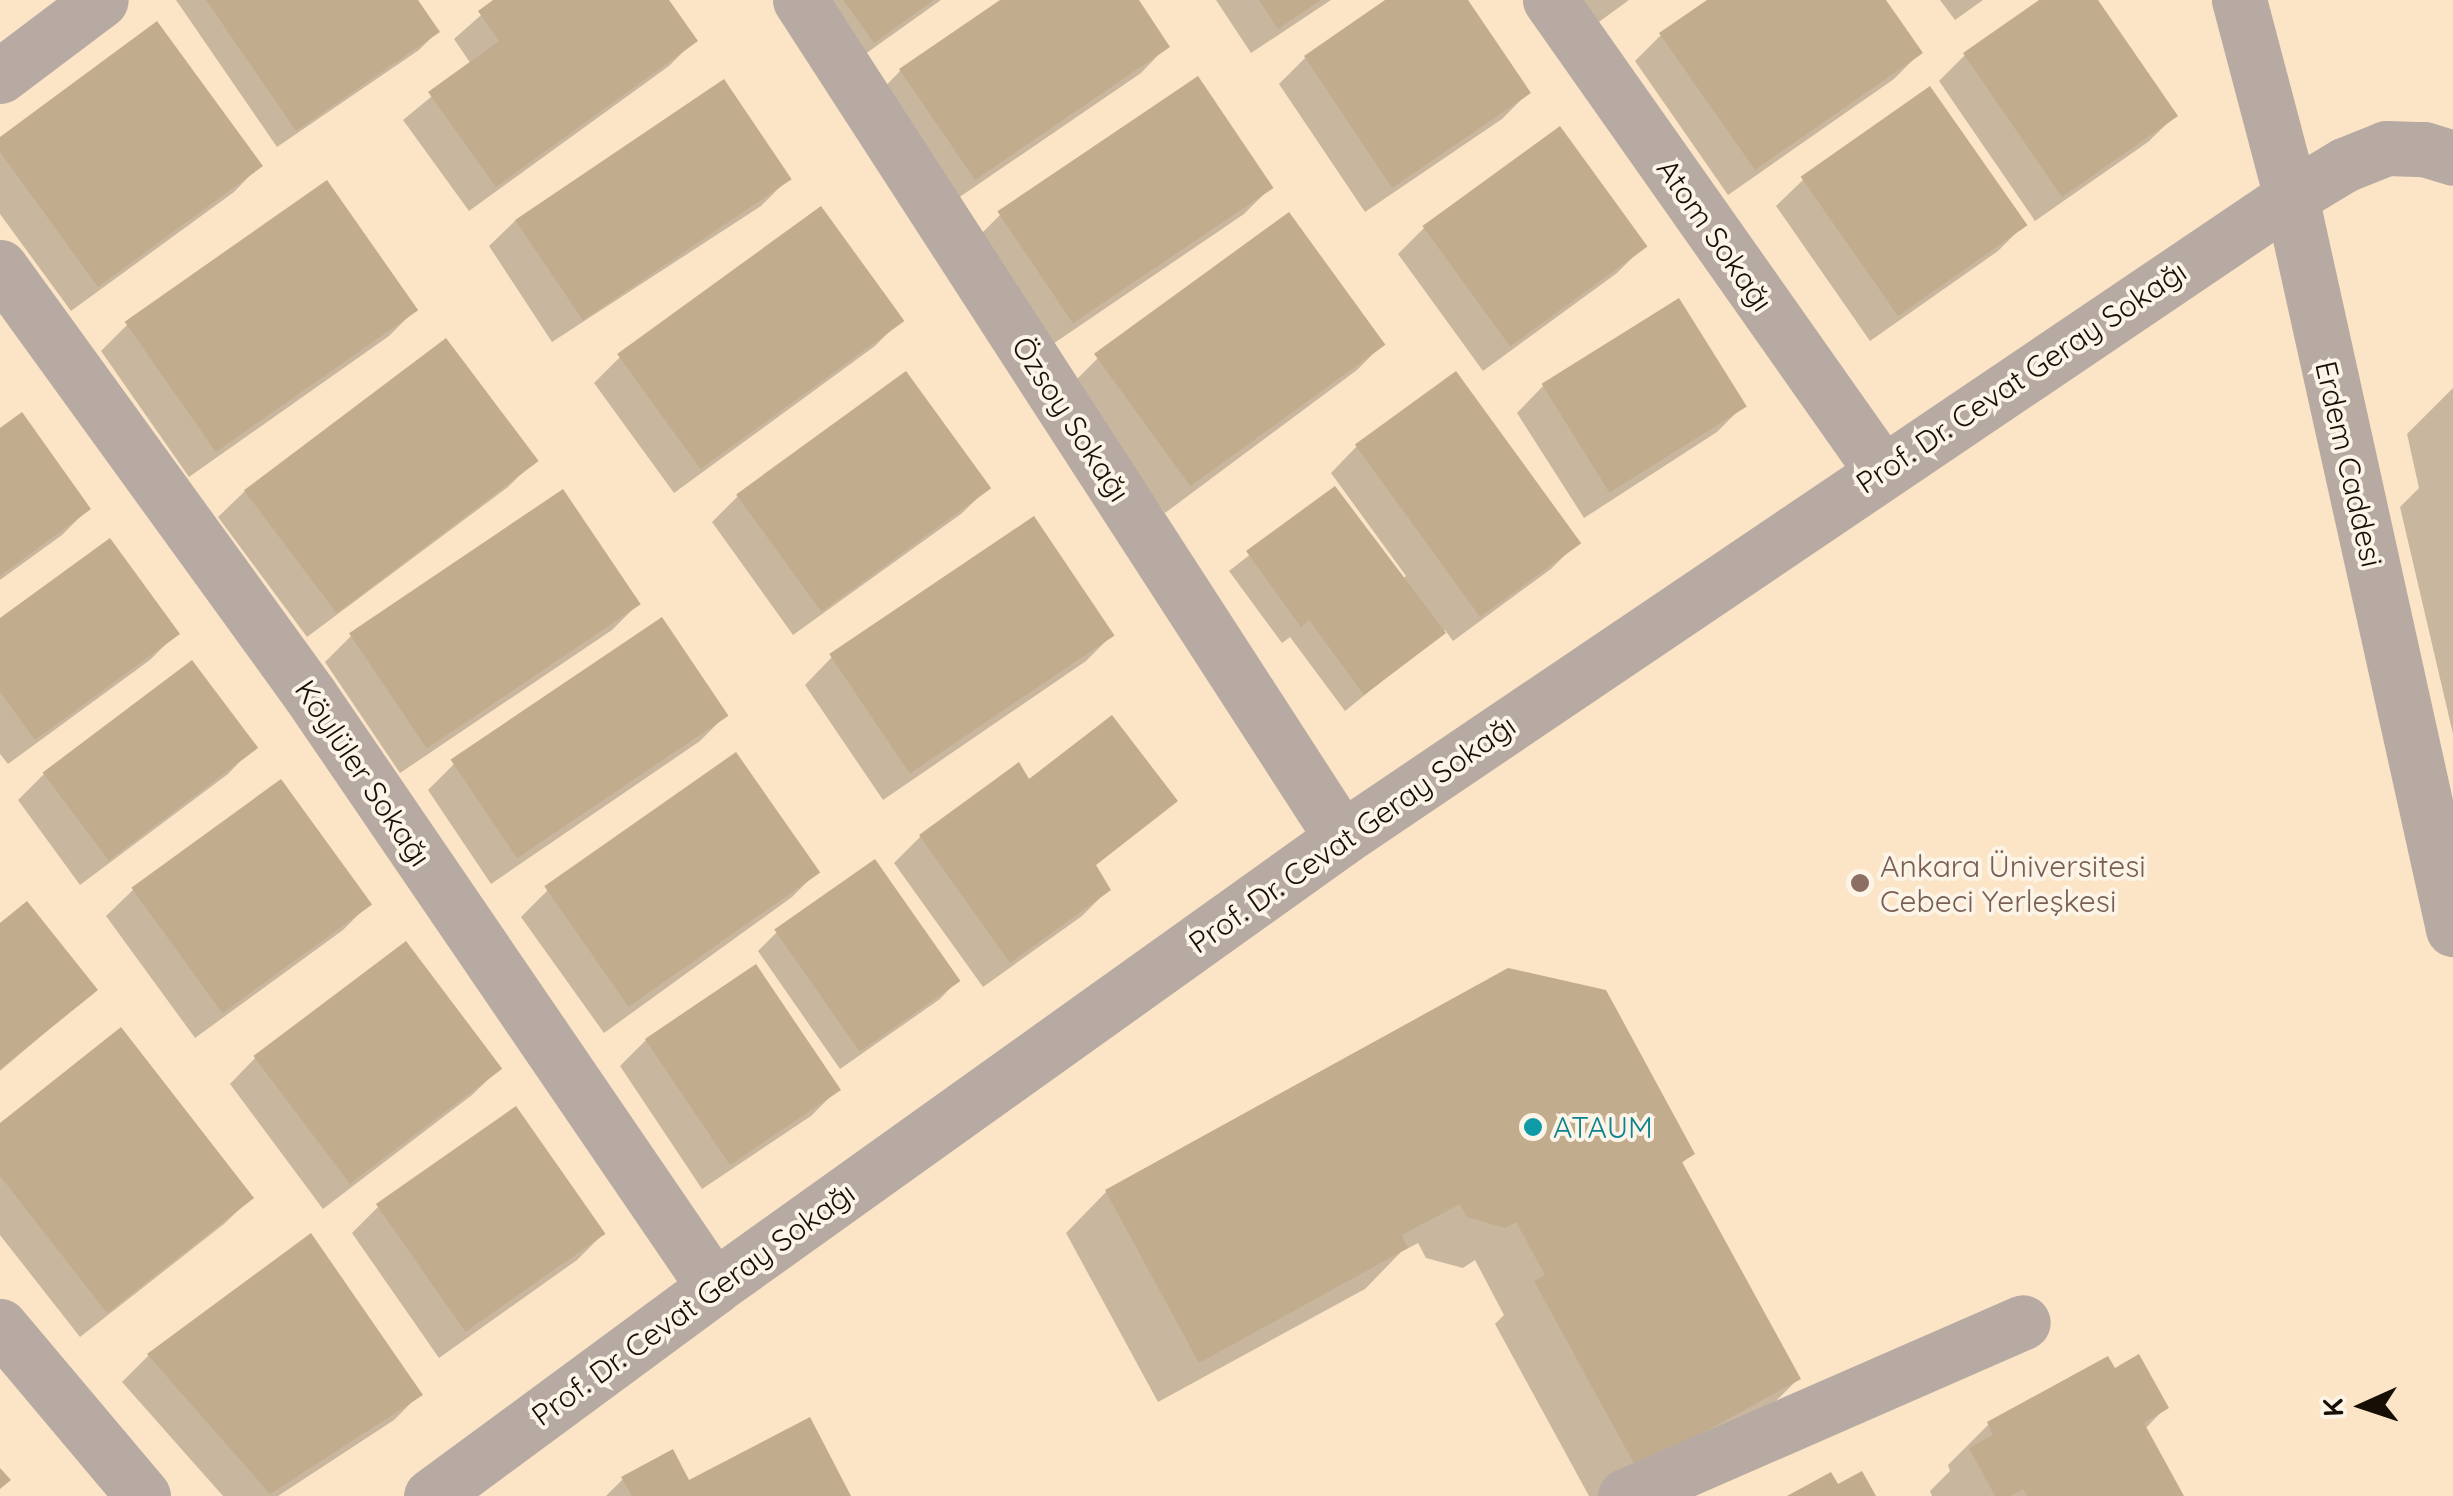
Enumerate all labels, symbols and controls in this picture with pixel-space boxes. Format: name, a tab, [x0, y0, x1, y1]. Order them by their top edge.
street label: Atom Sokağı	[1649, 152, 1781, 318]
street label: Prof. Dr. Cevat Geray Sokağı	[1849, 253, 2193, 501]
street label: Özsoy Sokağı	[1004, 330, 1138, 508]
street label: Erdem Caddesi	[2308, 358, 2390, 570]
street label: Köylüler Sokağı	[287, 673, 439, 873]
street label: Prof. Dr. Cevat Geray Sokağı	[1182, 707, 1522, 961]
place label: Ankara Üniversitesi Cebeci Yerleşkesi	[1880, 848, 2146, 918]
marker: Ankara Üniversitesi Cebeci Yerleşkesi	[1849, 872, 1871, 894]
place label: ATAUM	[1553, 1109, 1653, 1145]
marker: ATAUM	[1522, 1116, 1544, 1138]
street label: Prof. Dr. Cevat Geray Sokağı	[525, 1175, 861, 1433]
north arrow	[2313, 1356, 2413, 1456]
text: K	[2315, 1398, 2350, 1418]

